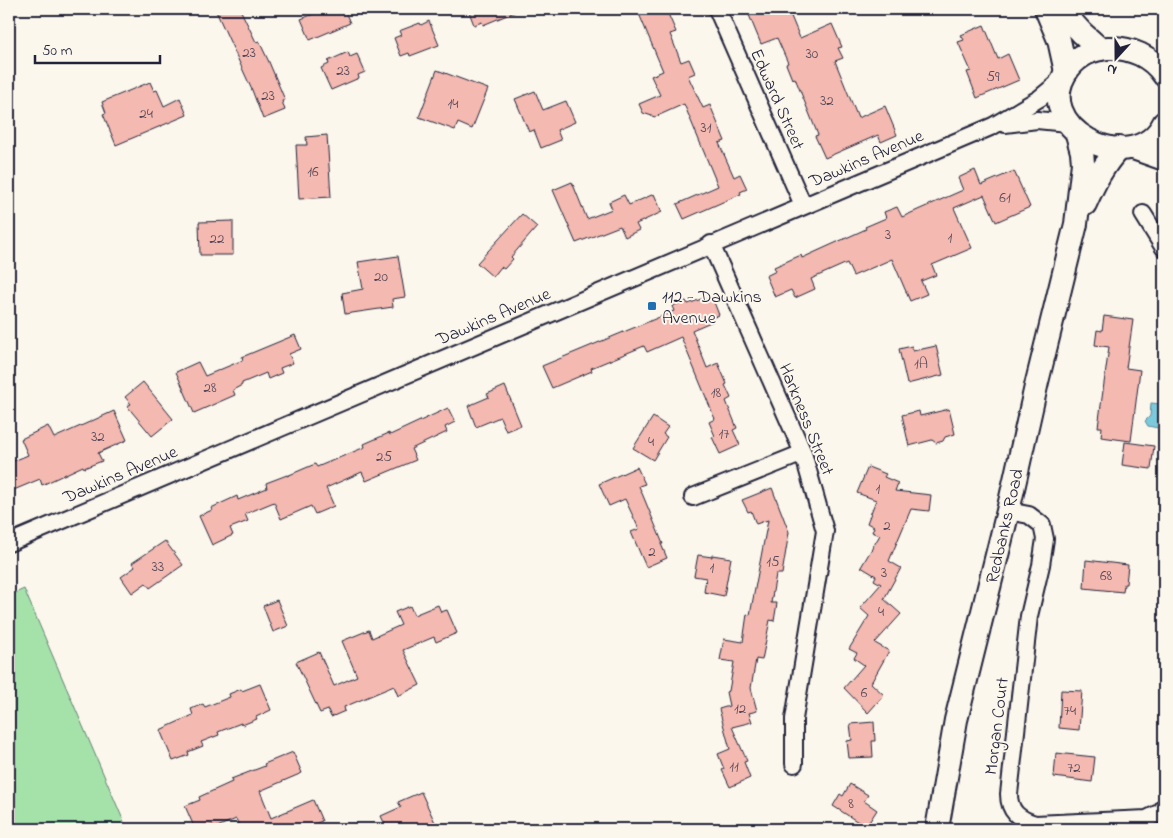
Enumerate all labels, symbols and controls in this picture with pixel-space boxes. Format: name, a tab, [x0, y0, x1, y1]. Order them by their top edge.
scale bar	[35, 32, 160, 64]
north arrow	[1090, 32, 1140, 82]
text: 50 m	[42, 40, 73, 62]
house number: 23	[242, 42, 256, 64]
house number: 30	[806, 43, 819, 65]
street label: Edward Street	[742, 45, 810, 154]
text: N	[1104, 57, 1120, 80]
house number: 23	[336, 60, 350, 82]
house number: 59	[986, 66, 1000, 88]
house number: 23	[261, 85, 275, 107]
house number: 32	[820, 90, 834, 112]
house number: 14	[448, 93, 458, 115]
house number: 24	[139, 103, 153, 125]
house number: 31	[701, 117, 712, 139]
street label: Dawkins Avenue	[805, 124, 929, 196]
house number: 16	[307, 161, 319, 183]
house number: 61	[999, 187, 1011, 209]
house number: 3	[885, 224, 891, 246]
house number: 1	[948, 227, 953, 249]
house number: 22	[210, 228, 225, 250]
house number: 20	[374, 266, 388, 288]
street label: Dawkins Avenue	[432, 282, 556, 354]
place label: 112 - Dawkins Avenue	[662, 285, 762, 332]
marker: 112 - Dawkins Avenue	[646, 300, 658, 312]
house number: 1A	[914, 353, 928, 375]
street label: Harkness Street	[771, 360, 839, 480]
house number: 28	[203, 377, 217, 399]
house number: 18	[711, 382, 722, 404]
house number: 17	[719, 423, 729, 445]
house number: 32	[91, 426, 105, 448]
house number: 4	[648, 431, 654, 453]
street label: Dawkins Avenue	[59, 440, 183, 512]
house number: 25	[376, 446, 392, 468]
street label: Redbanks Road	[980, 467, 1032, 586]
house number: 1	[876, 478, 881, 500]
house number: 2	[883, 515, 891, 537]
house number: 2	[648, 541, 656, 563]
house number: 15	[766, 551, 780, 573]
house number: 33	[152, 556, 164, 578]
house number: 1	[710, 557, 715, 579]
house number: 3	[881, 562, 887, 584]
house number: 68	[1100, 565, 1112, 587]
house number: 4	[878, 601, 884, 623]
street label: Morgan Court	[979, 676, 1018, 777]
house number: 6	[861, 682, 868, 704]
house number: 12	[734, 698, 747, 720]
house number: 74	[1064, 700, 1076, 722]
house number: 11	[729, 756, 739, 778]
house number: 72	[1067, 757, 1081, 779]
house number: 8	[848, 793, 854, 815]

